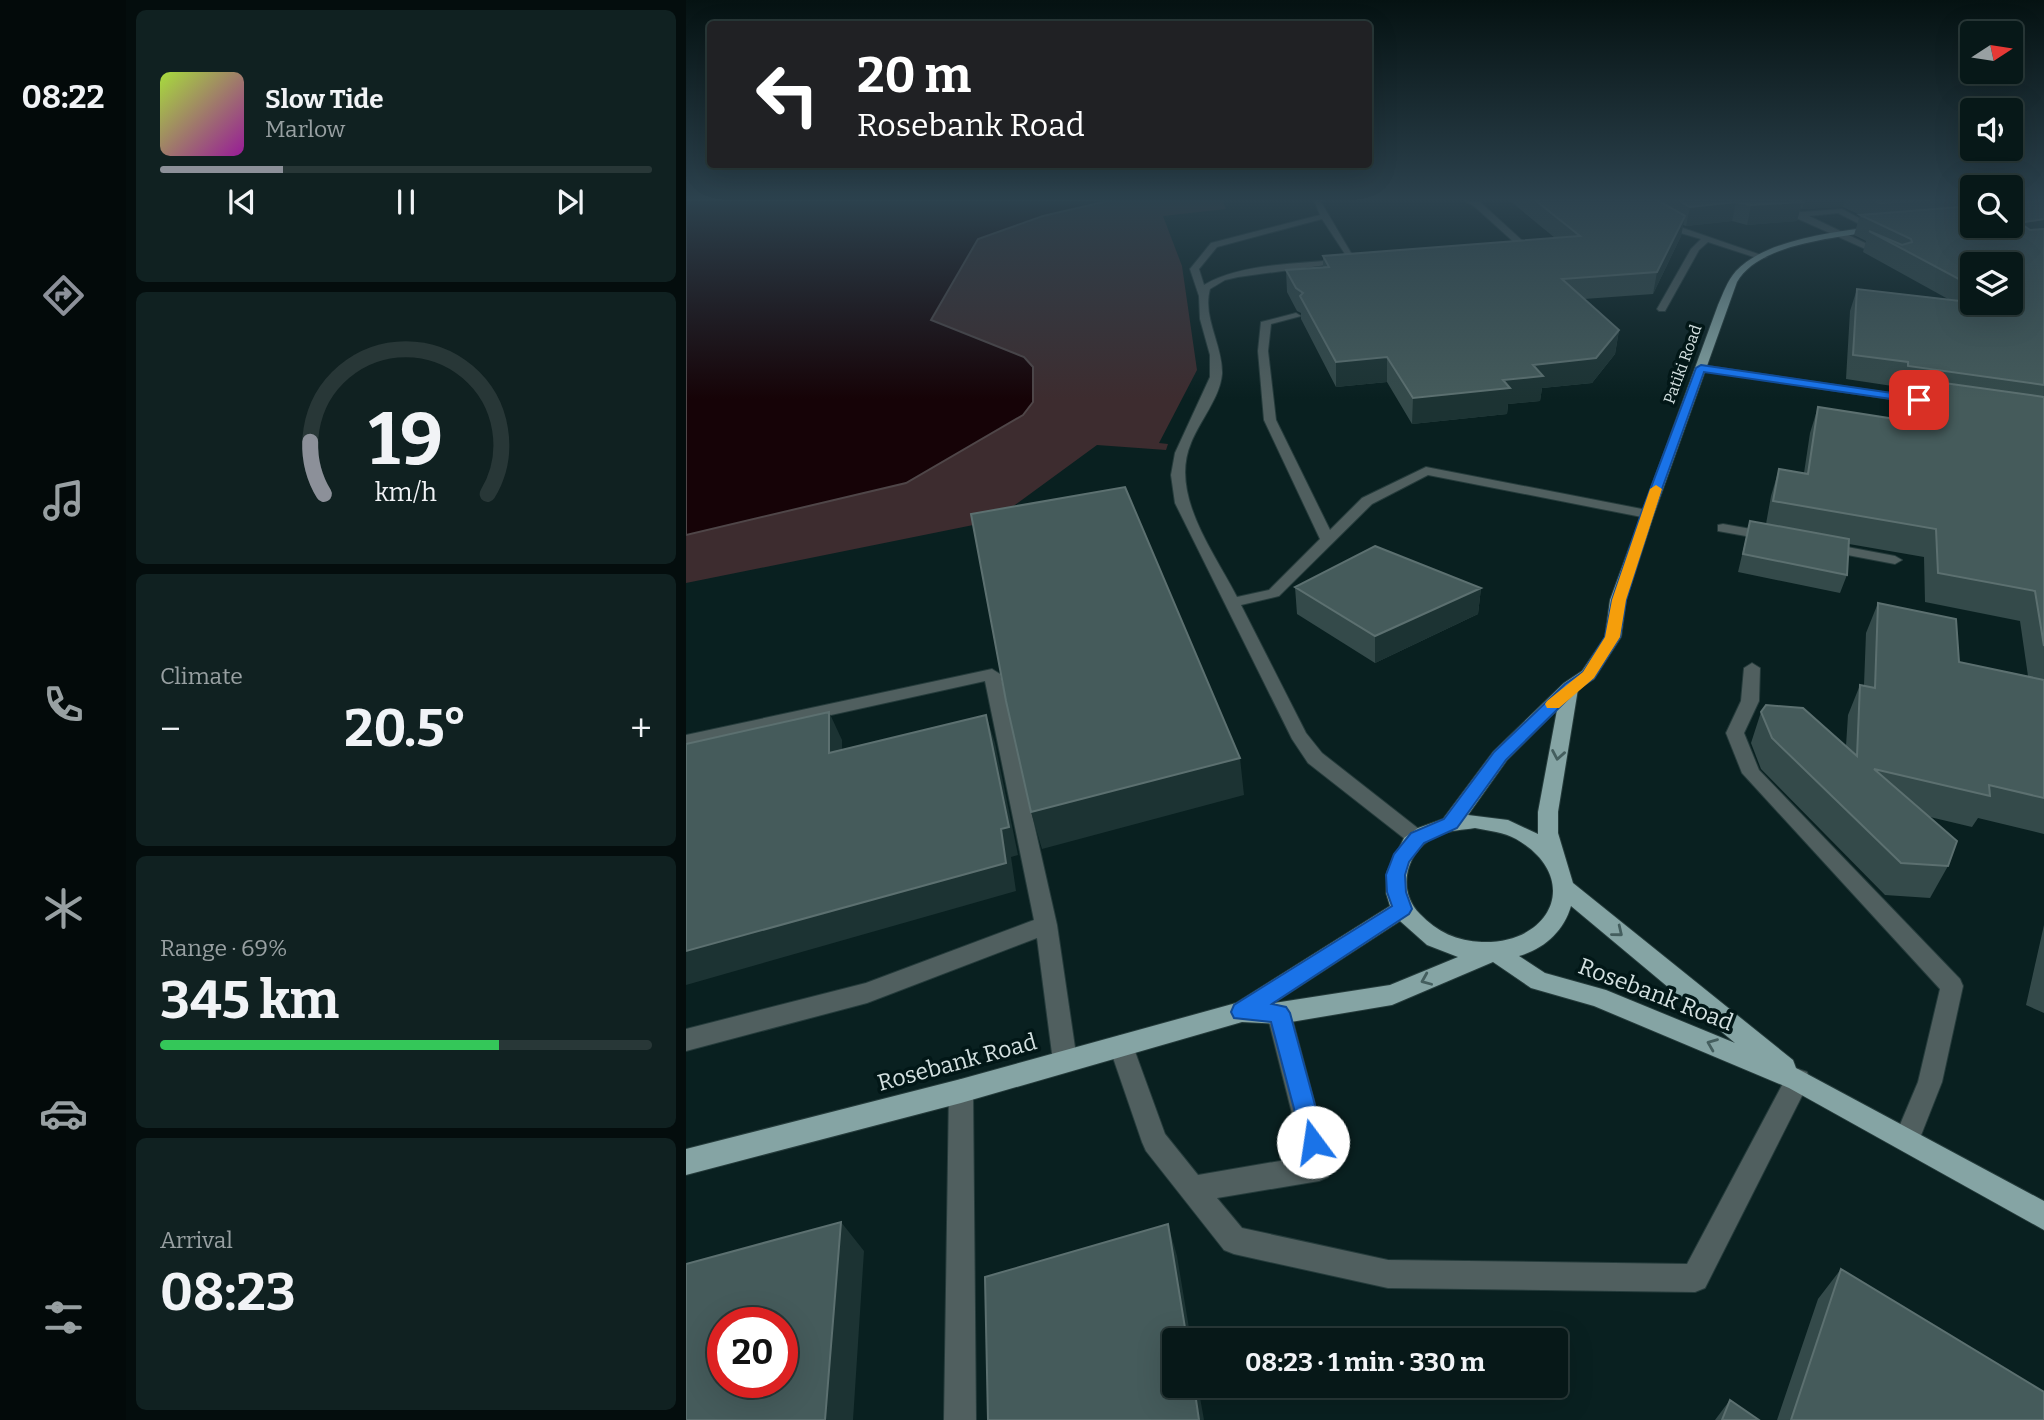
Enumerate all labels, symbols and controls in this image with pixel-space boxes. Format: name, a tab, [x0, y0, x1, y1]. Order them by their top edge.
north arrow	[1960, 21, 2023, 84]
map controls	[1960, 21, 2023, 315]
text: 20 m	[857, 46, 971, 105]
icon: left	[742, 49, 833, 140]
text: 08:22	[21, 78, 105, 116]
text: Slow Tide	[265, 84, 384, 115]
button: sound	[1960, 98, 2023, 161]
text: Rosebank Road	[857, 106, 1085, 144]
text: Marlow	[265, 115, 345, 143]
button: search	[1960, 175, 2023, 238]
icon: previous	[223, 183, 261, 221]
icon: pause	[387, 183, 425, 221]
icon: next	[551, 183, 589, 221]
button: layers	[1960, 252, 2023, 315]
icon: directions	[39, 271, 88, 320]
street label: Patiki Road	[1659, 322, 1706, 406]
pin	[1889, 370, 1949, 430]
icon: arrive	[1900, 381, 1938, 419]
text: 19	[369, 396, 443, 483]
icon: music	[39, 476, 88, 525]
text: km/h	[375, 478, 437, 508]
text: Climate	[160, 662, 243, 690]
icon: phone	[39, 680, 88, 729]
text: 20.5°	[344, 697, 467, 760]
text: −	[160, 706, 181, 752]
text: +	[630, 706, 652, 752]
one-way arrow	[1551, 749, 1566, 761]
icon: climate	[39, 884, 88, 933]
one-way arrow	[1610, 923, 1622, 936]
text: Range · 69%	[160, 934, 288, 962]
street label: Rosebank Road	[1575, 952, 1738, 1037]
text: 345 km	[160, 969, 339, 1032]
one-way arrow	[1420, 972, 1432, 986]
street label: Rosebank Road	[874, 1027, 1040, 1097]
one-way arrow	[1707, 1039, 1719, 1053]
icon: car	[39, 1089, 88, 1138]
position arrow	[1276, 1105, 1350, 1179]
text: Arrival	[160, 1226, 233, 1254]
text: 08:23	[160, 1261, 296, 1324]
icon: filters	[39, 1293, 88, 1342]
speed limit sign: 20	[707, 1307, 798, 1398]
text: 08:23 · 1 min · 330 m	[1245, 1347, 1485, 1378]

